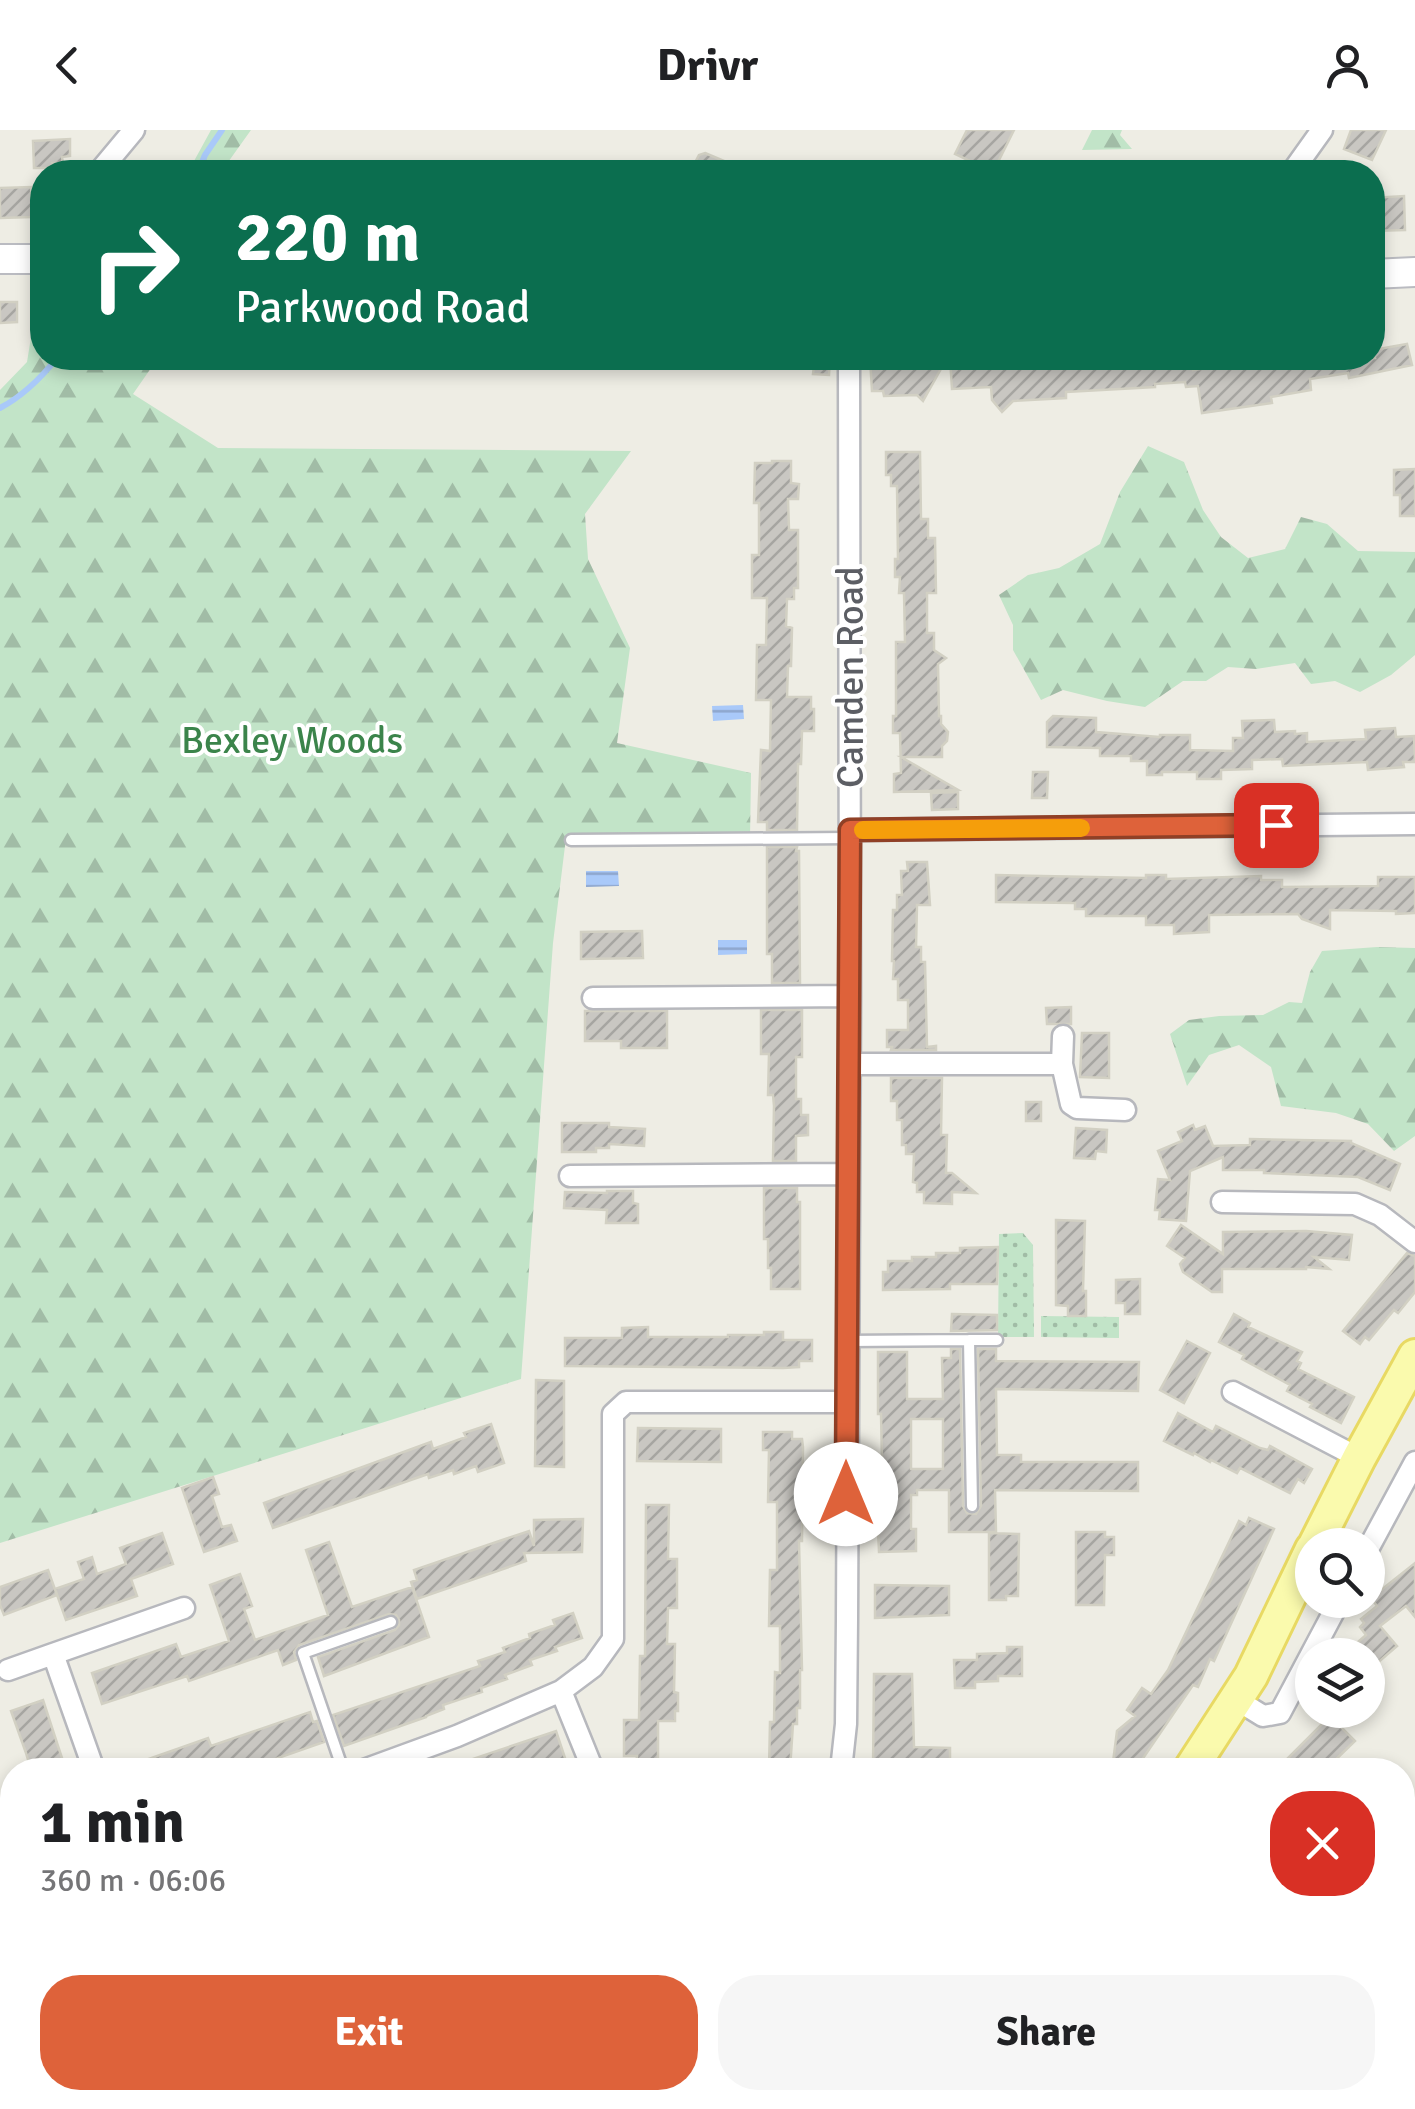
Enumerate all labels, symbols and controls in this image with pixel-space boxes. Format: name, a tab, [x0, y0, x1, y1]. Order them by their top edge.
icon: back	[40, 38, 95, 93]
text: Drivr	[657, 38, 758, 93]
icon: person	[1320, 38, 1375, 93]
text: 220 m	[235, 194, 420, 280]
icon: right	[70, 200, 200, 330]
text: Parkwood Road	[235, 280, 530, 335]
street label: Camden Road	[827, 566, 874, 788]
park label: Bexley Woods	[181, 717, 403, 764]
pin	[1234, 783, 1319, 868]
icon: arrive	[1249, 798, 1304, 853]
position arrow	[794, 1442, 898, 1546]
map controls	[1295, 1528, 1385, 1728]
button: search	[1295, 1528, 1385, 1618]
button: layers	[1295, 1638, 1385, 1728]
text: 1 min	[40, 1786, 185, 1860]
button: close	[1270, 1791, 1375, 1896]
text: 360 m · 06:06	[40, 1861, 226, 1900]
button: Exit	[40, 1975, 698, 2090]
button: Share	[718, 1975, 1375, 2090]

